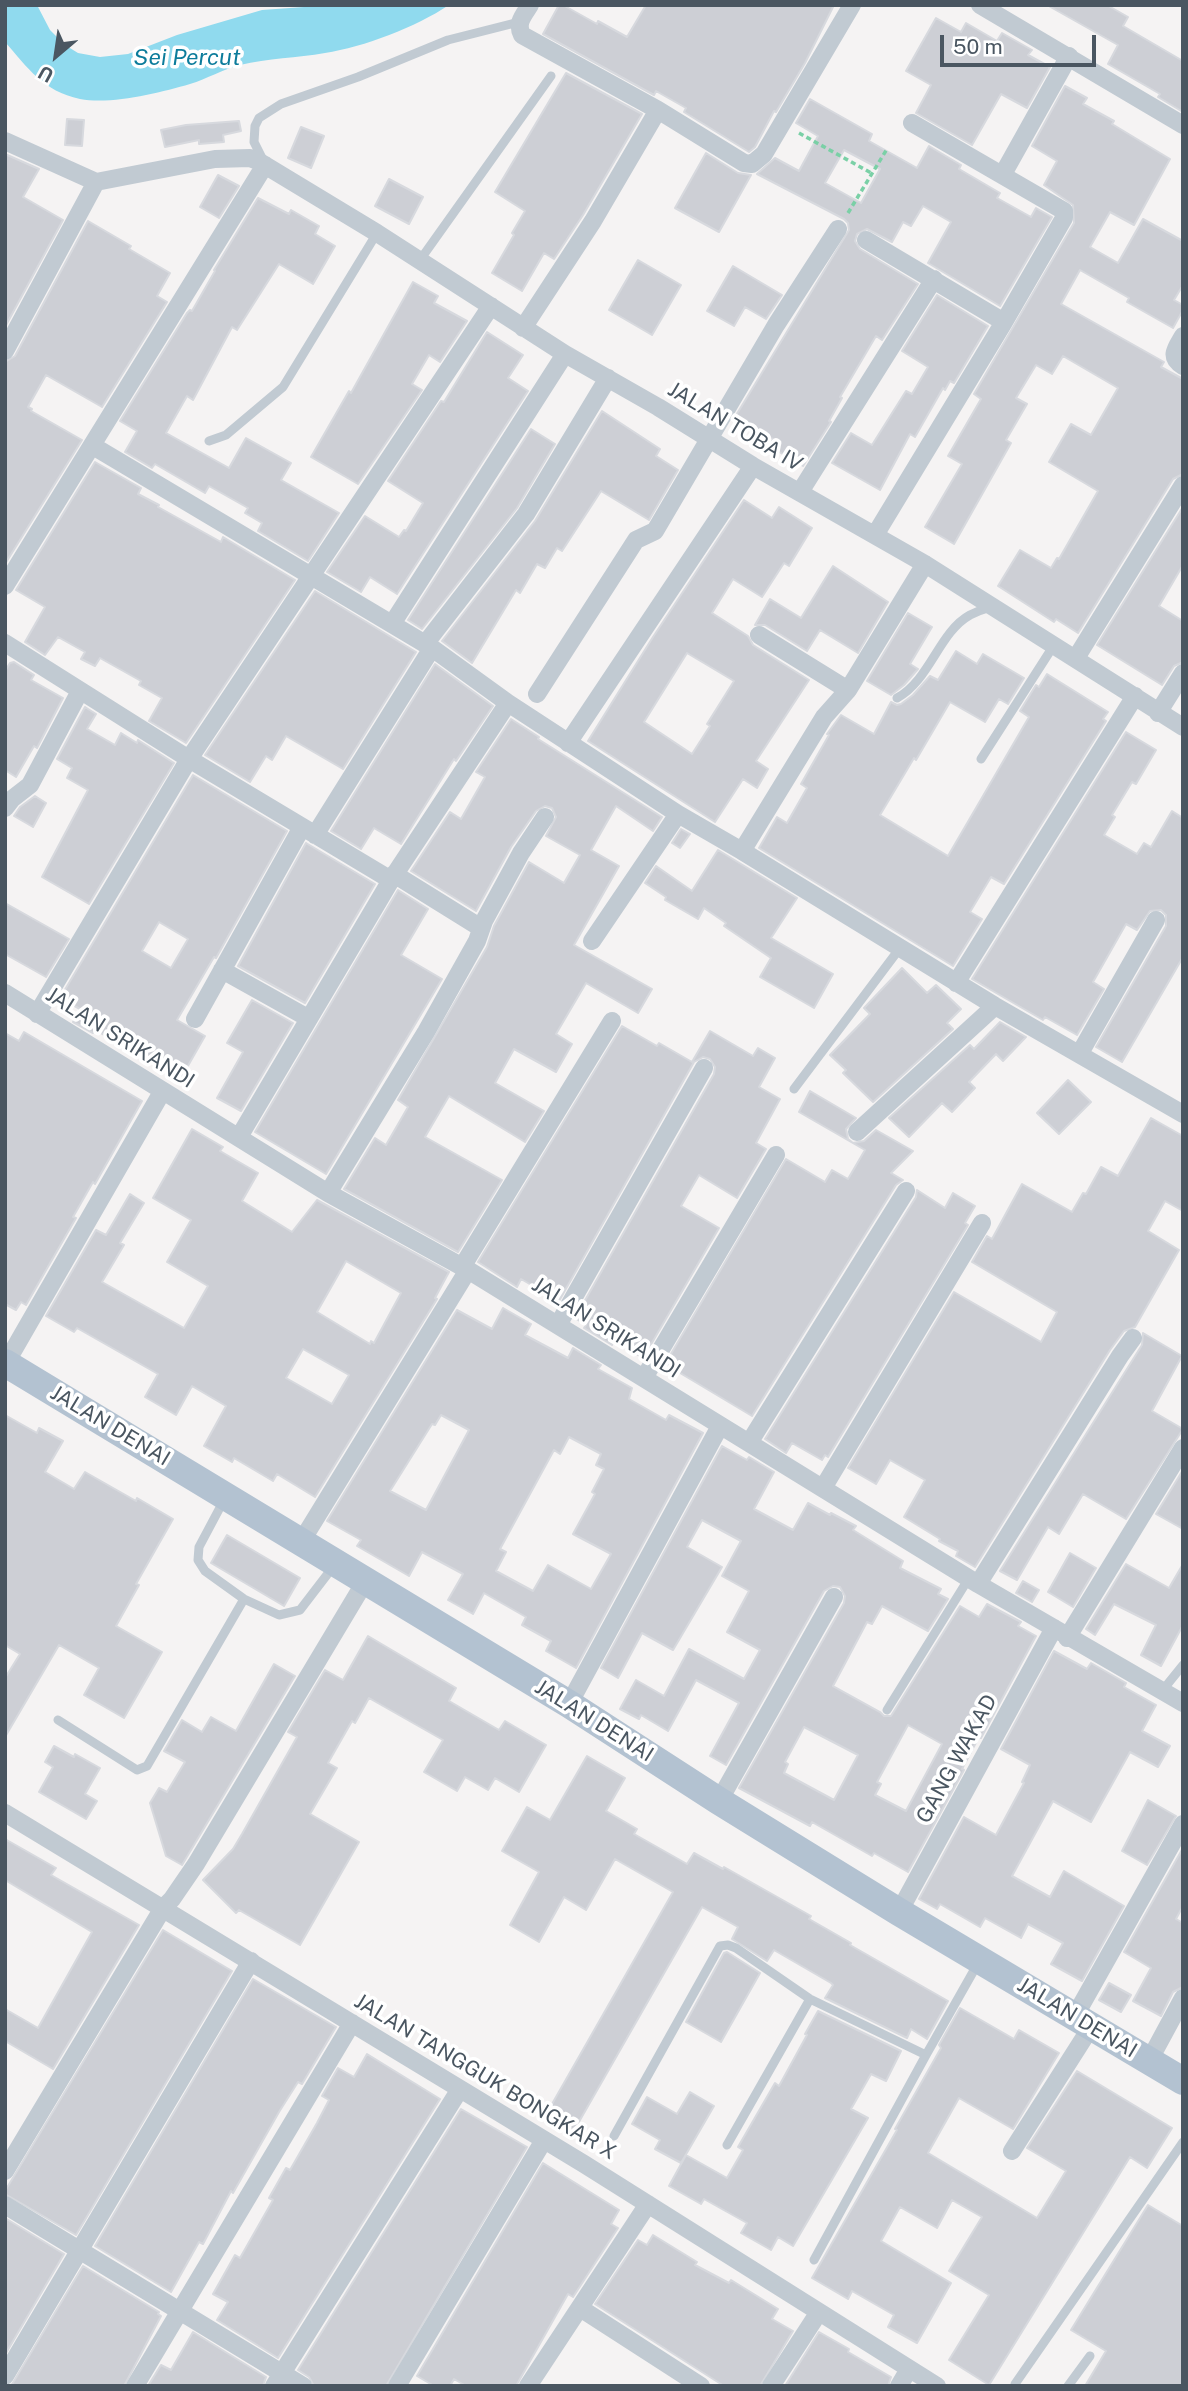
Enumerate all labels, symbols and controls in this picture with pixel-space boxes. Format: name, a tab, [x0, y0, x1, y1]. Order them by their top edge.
north arrow	[21, 21, 91, 91]
scale bar	[943, 21, 1099, 65]
text: 50 m	[953, 34, 1003, 59]
water label: Sei Percut	[133, 44, 241, 72]
text: U	[34, 61, 57, 87]
street label: JALAN TOBA IV	[663, 377, 807, 477]
street label: JALAN SRIKANDI	[41, 982, 199, 1094]
street label: JALAN SRIKANDI	[527, 1272, 685, 1384]
street label: JALAN DENAI	[46, 1380, 174, 1472]
street label: JALAN DENAI	[530, 1675, 658, 1767]
street label: GANG WAKAD	[911, 1690, 1003, 1828]
street label: JALAN DENAI	[1013, 1972, 1141, 2064]
street label: JALAN TANGGUK BONGKAR X	[350, 1989, 620, 2165]

